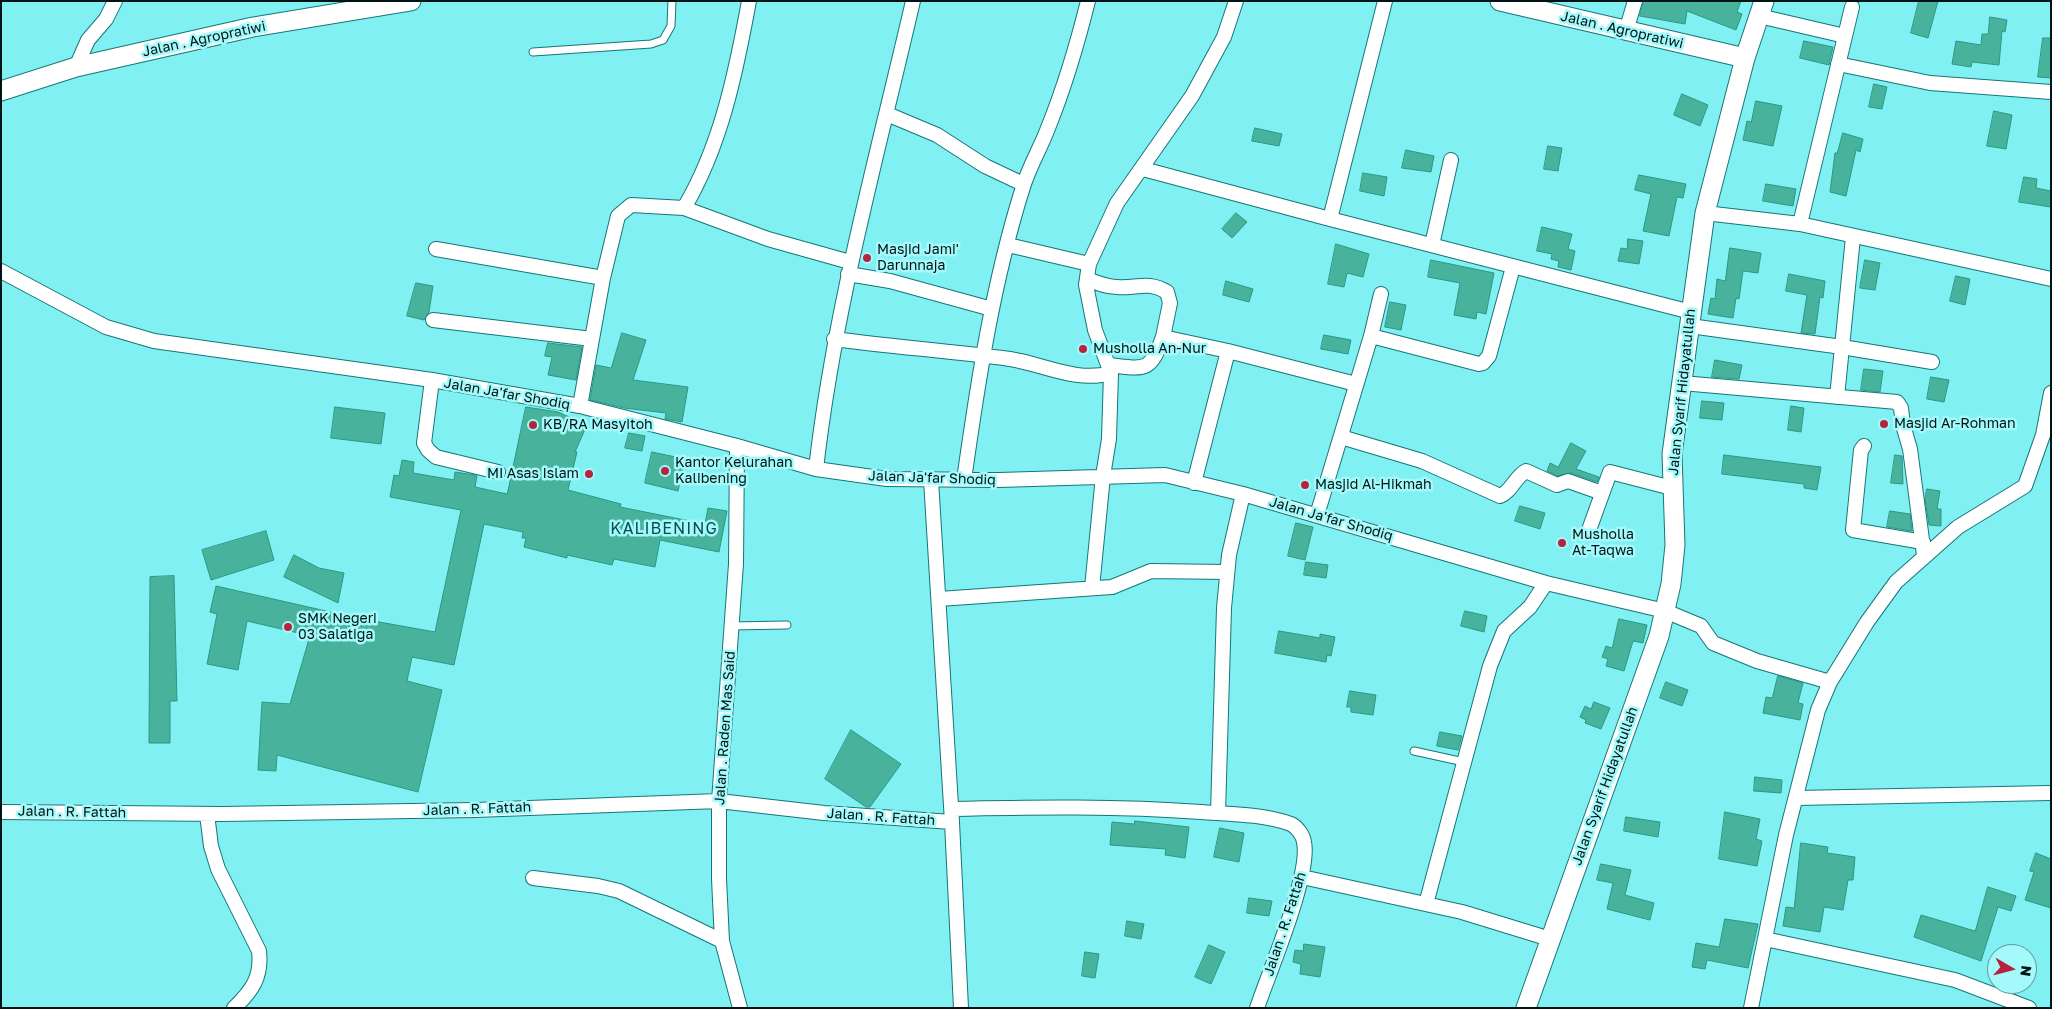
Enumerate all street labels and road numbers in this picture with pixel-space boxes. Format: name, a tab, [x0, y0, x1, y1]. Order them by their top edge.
street label: Jalan . Agropratiwi	[1559, 8, 1685, 52]
street label: Jalan . Agropratiwi	[141, 18, 267, 60]
street label: Jalan Syarif Hidayatullah	[1665, 308, 1699, 476]
street label: Jalan Ja'far Shodiq	[443, 375, 571, 413]
street label: Jalan Ja'far Shodiq	[868, 467, 996, 489]
street label: Jalan Ja'far Shodiq	[1267, 493, 1395, 545]
street label: Jalan . Raden Mas Said	[711, 651, 739, 805]
street label: Jalan Syarif Hidayatullah	[1568, 704, 1642, 868]
street label: Jalan . R. Fattah	[422, 799, 532, 819]
street label: Jalan . R. Fattah	[18, 803, 126, 821]
street label: Jalan . R. Fattah	[826, 805, 936, 829]
street label: Jalan . R. Fattah	[1260, 870, 1310, 978]

